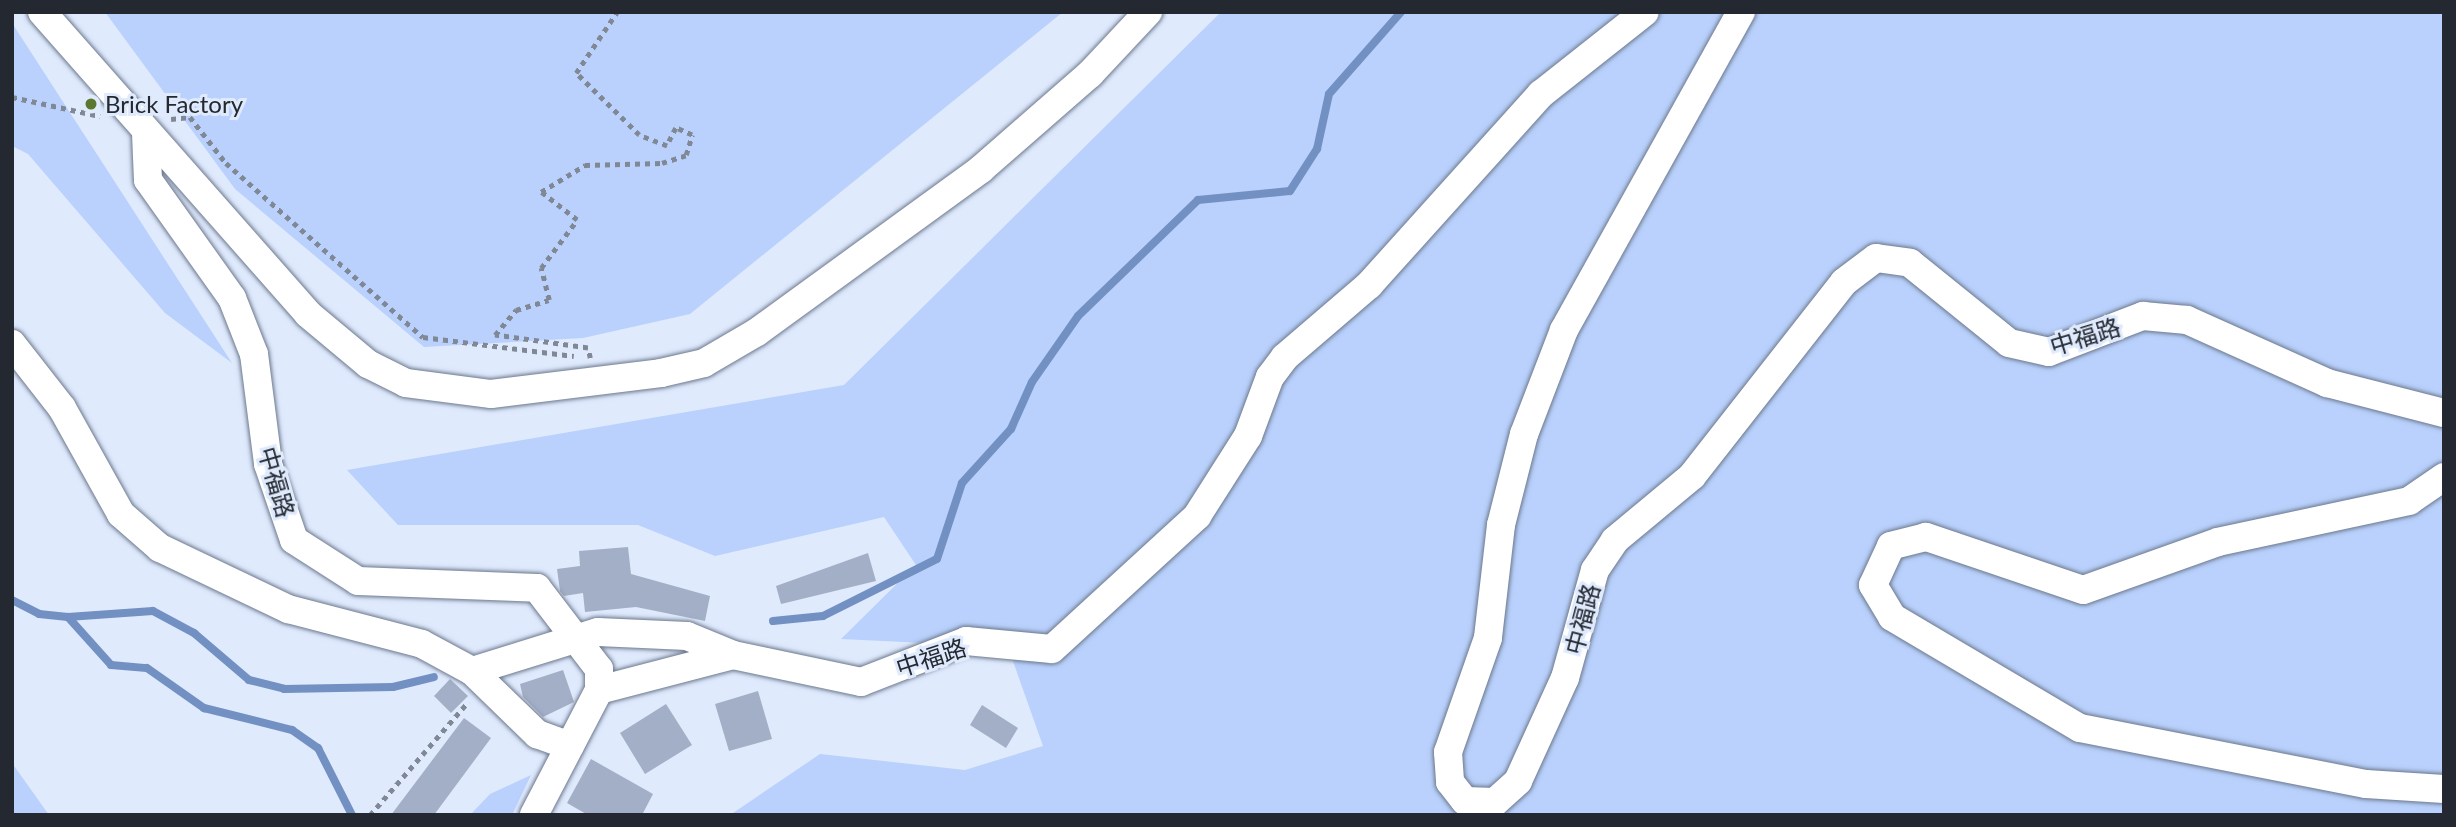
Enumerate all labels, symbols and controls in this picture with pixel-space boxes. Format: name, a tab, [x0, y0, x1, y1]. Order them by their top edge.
place label: Brick Factory	[105, 90, 243, 118]
marker: Brick Factory	[83, 96, 99, 112]
street label: 中福路	[2046, 312, 2124, 360]
street label: 中福路	[253, 443, 301, 521]
street label: 中福路	[1559, 580, 1605, 658]
street label: 中福路	[892, 632, 970, 682]

